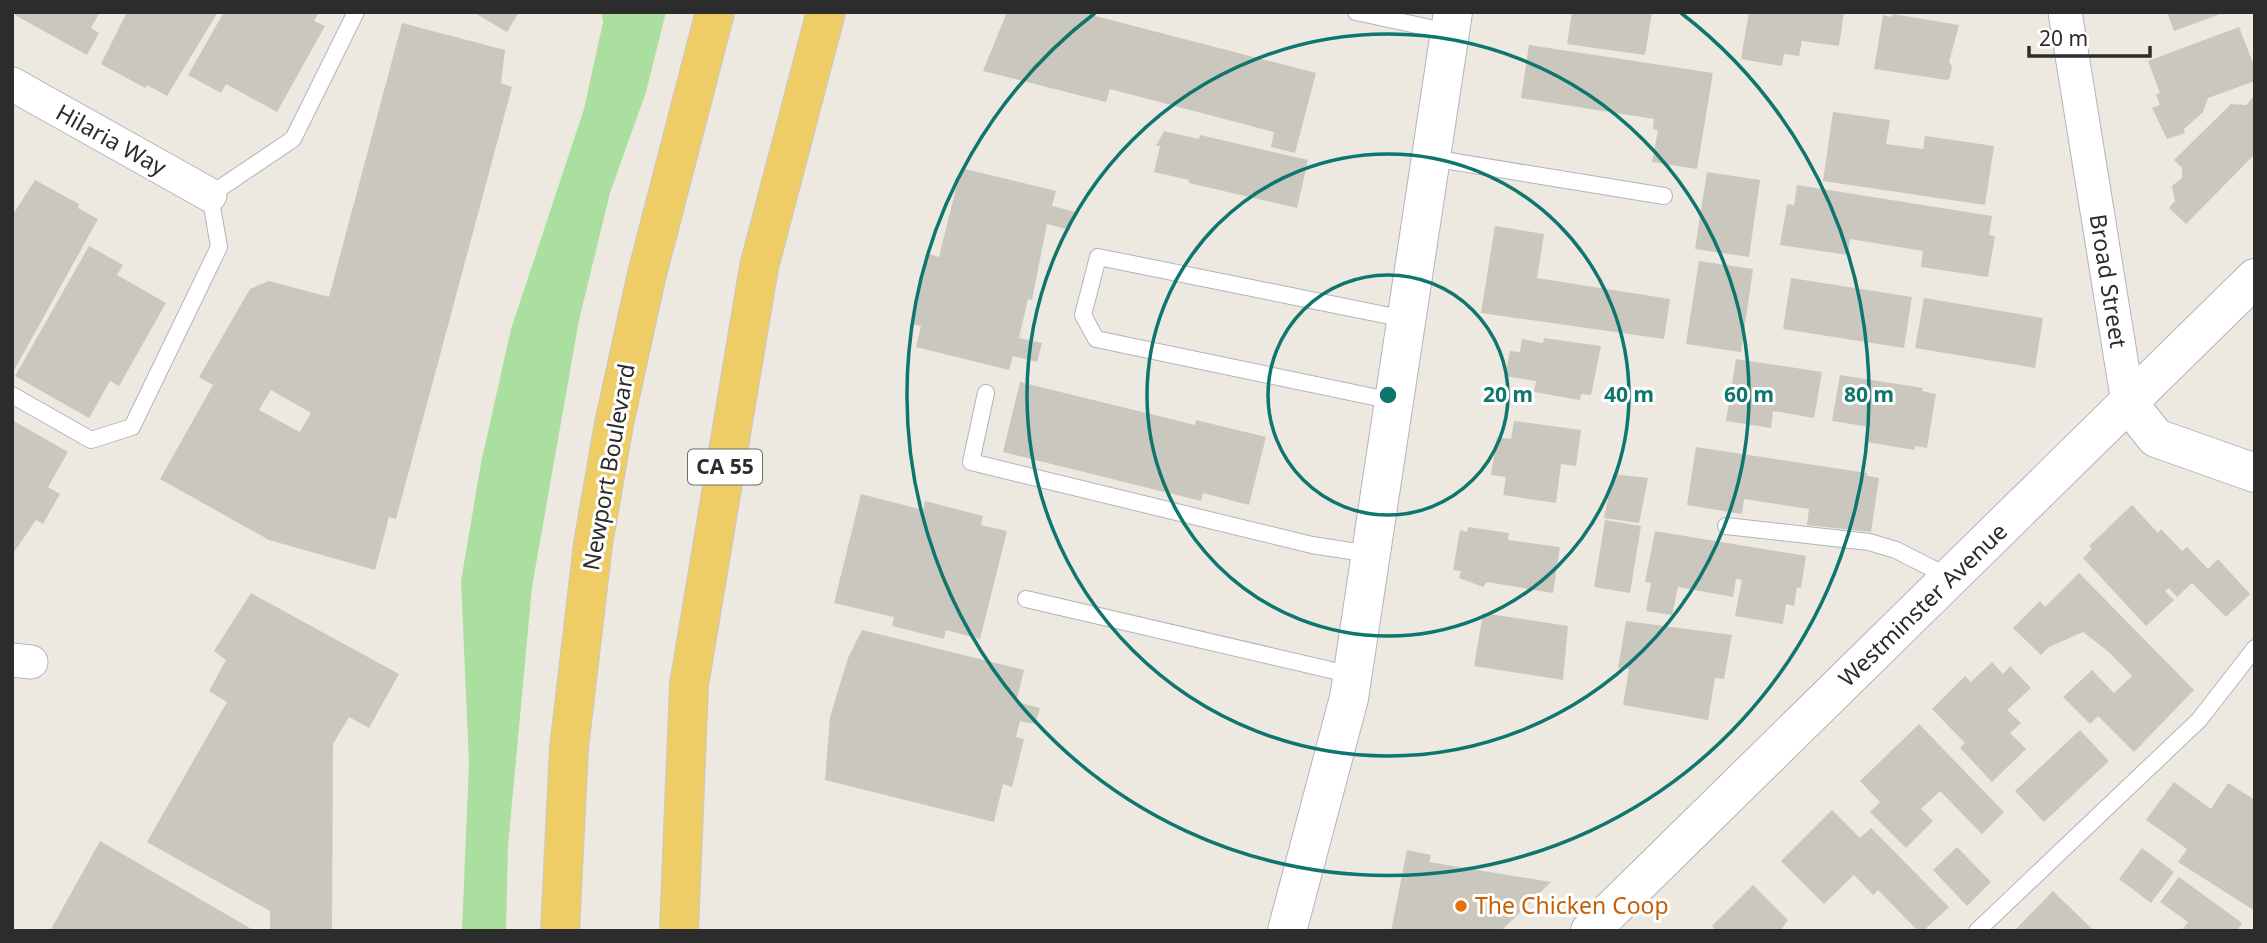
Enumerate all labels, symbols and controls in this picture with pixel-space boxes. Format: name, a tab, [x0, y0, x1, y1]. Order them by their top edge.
scale bar	[2029, 14, 2150, 58]
text: 20 m	[2039, 24, 2088, 52]
street label: Hilaria Way	[51, 96, 173, 183]
street label: Broad Street	[2083, 212, 2135, 350]
street label: Newport Boulevard	[574, 361, 642, 573]
text: 20 m	[1483, 380, 1533, 408]
text: 40 m	[1604, 380, 1654, 408]
text: 60 m	[1724, 380, 1774, 408]
text: 80 m	[1844, 380, 1894, 408]
centre of rings	[1376, 383, 1400, 407]
road number: CA 55	[688, 449, 762, 484]
street label: Westminster Avenue	[1831, 515, 2014, 693]
place label: The Chicken Coop	[1475, 889, 1669, 921]
marker: The Chicken Coop	[1453, 898, 1469, 914]

